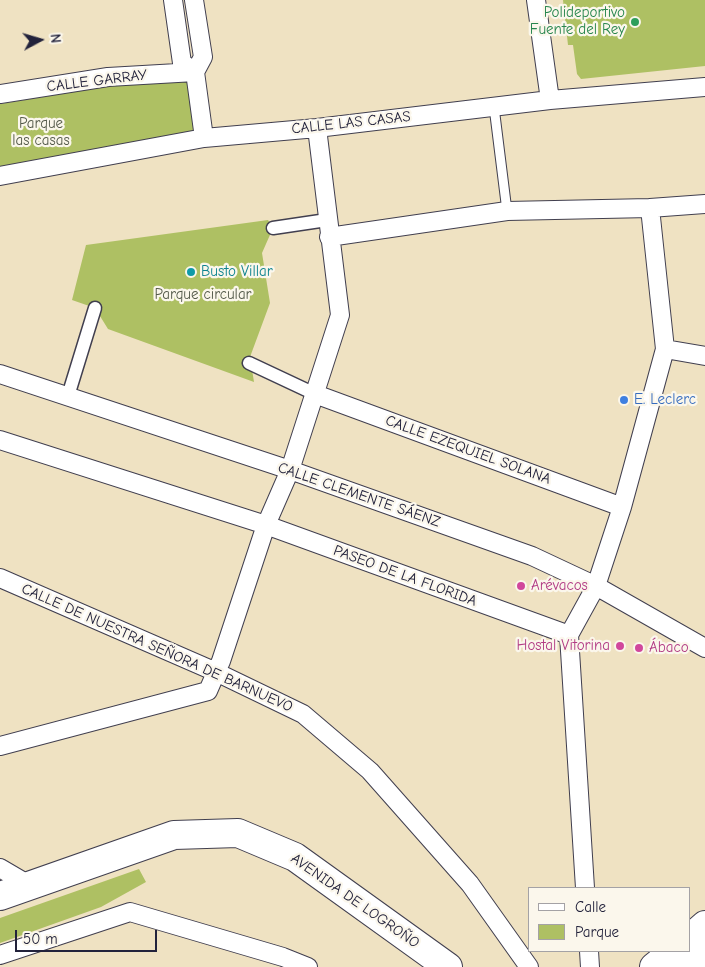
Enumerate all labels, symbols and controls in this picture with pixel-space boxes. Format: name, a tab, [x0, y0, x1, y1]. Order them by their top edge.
place label: Polideportivo Fuente del Rey	[530, 4, 625, 39]
north arrow	[15, 15, 65, 65]
marker: Polideportivo Fuente del Rey	[629, 16, 641, 28]
text: N	[46, 33, 64, 44]
street label: CALLE GARRAY	[46, 66, 148, 96]
street label: CALLE LAS CASAS	[291, 108, 411, 138]
park label: Parque las casas	[12, 115, 70, 150]
place label: Busto Villar	[201, 263, 273, 281]
marker: Busto Villar	[185, 266, 197, 278]
park label: Parque circular	[154, 286, 252, 304]
place label: E. Leclerc	[634, 391, 696, 409]
marker: E. Leclerc	[618, 394, 630, 406]
street label: CALLE EZEQUIEL SOLANA	[383, 412, 553, 488]
street label: CALLE CLEMENTE SÁENZ	[275, 459, 443, 531]
street label: PASEO DE LA FLORIDA	[331, 542, 479, 610]
place label: Arévacos	[531, 577, 588, 595]
street label: CALLE DE NUESTRA SEÑORA DE BARNUEVO	[19, 580, 295, 716]
marker: Arévacos	[515, 580, 527, 592]
place label: Hostal Vitorina	[517, 637, 610, 655]
place label: Ábaco	[649, 639, 689, 657]
marker: Hostal Vitorina	[614, 640, 626, 652]
marker: Ábaco	[633, 642, 645, 654]
street label: AVENIDA DE LOGROÑO	[287, 850, 423, 952]
legend	[528, 887, 690, 952]
text: Calle	[575, 898, 606, 916]
scale bar	[18, 920, 160, 952]
text: Parque	[575, 923, 619, 941]
text: 50 m	[23, 930, 58, 948]

